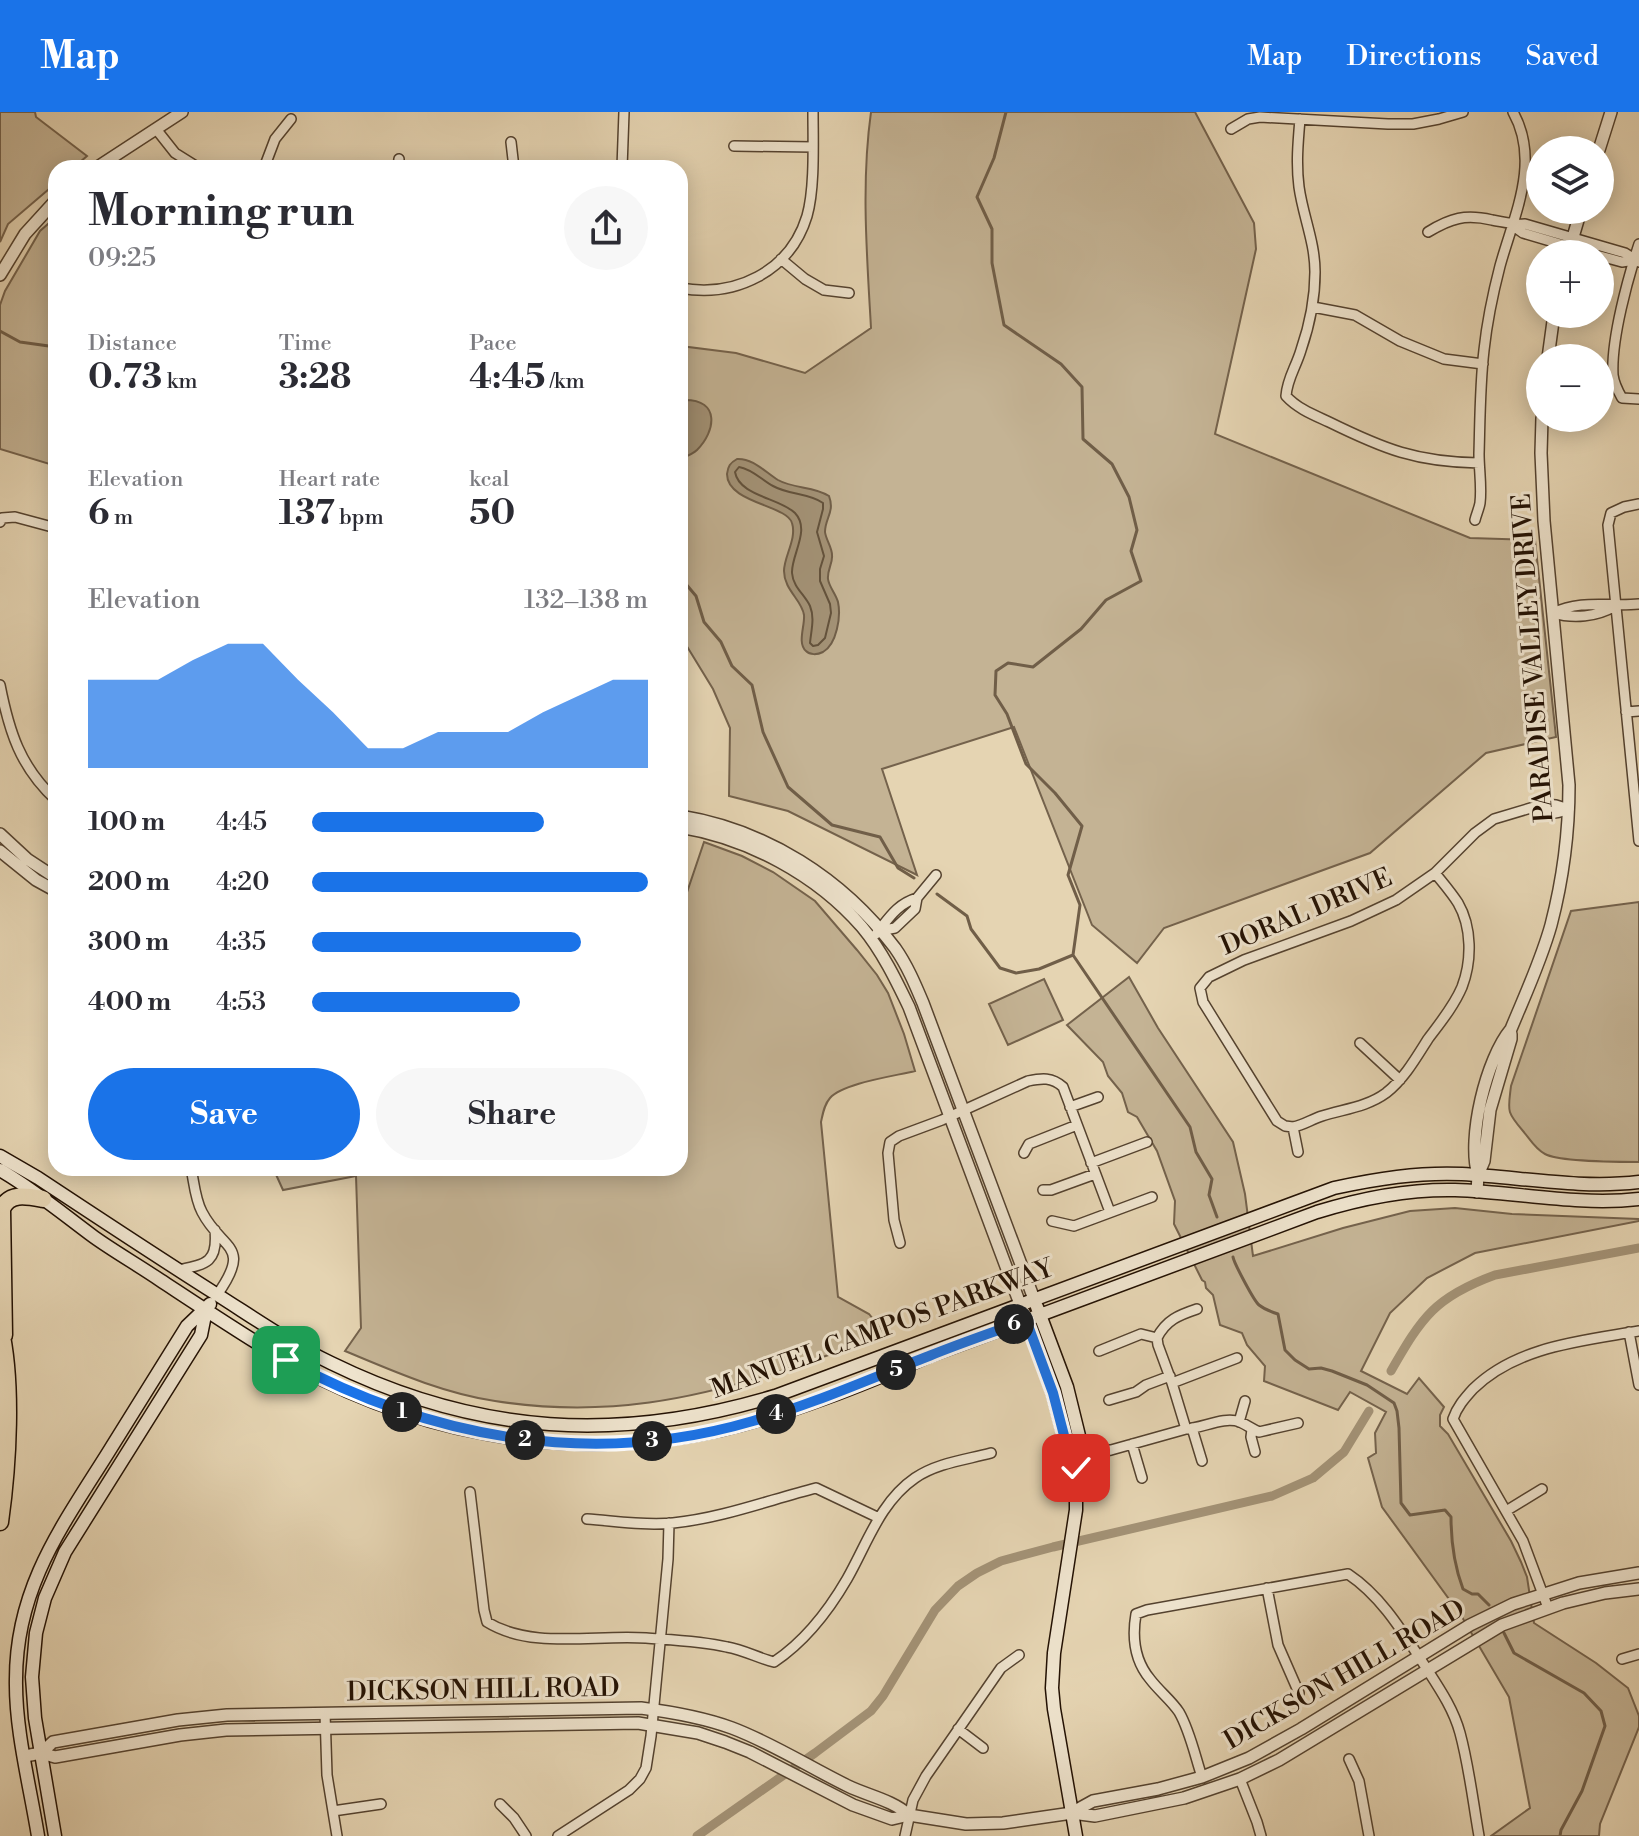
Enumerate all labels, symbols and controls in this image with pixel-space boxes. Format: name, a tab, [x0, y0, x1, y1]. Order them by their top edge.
text: Map	[40, 33, 120, 80]
text: Map	[1247, 39, 1302, 74]
text: Directions	[1346, 39, 1481, 74]
text: Saved	[1525, 39, 1599, 74]
map controls	[1526, 136, 1614, 432]
button: layers	[1526, 136, 1614, 224]
text: Morning run	[88, 184, 354, 239]
button: share	[564, 186, 648, 270]
button: +	[1526, 240, 1614, 328]
text: 09:25	[88, 242, 156, 274]
text: Distance	[88, 330, 177, 357]
text: Time	[279, 330, 332, 357]
text: Pace	[469, 330, 517, 357]
button: −	[1526, 344, 1614, 432]
text: 0.73	[88, 357, 162, 399]
text: 3:28	[279, 357, 351, 399]
text: 4:45	[469, 357, 545, 399]
text: km	[162, 368, 197, 395]
text: /km	[545, 368, 585, 395]
text: Elevation	[88, 466, 183, 493]
text: Heart rate	[279, 466, 380, 493]
text: kcal	[469, 466, 509, 493]
street label: PARADISE VALLEY DRIVE	[1506, 492, 1560, 824]
text: 6	[88, 493, 109, 535]
text: 137	[279, 493, 335, 535]
text: 50	[469, 493, 515, 535]
text: m	[109, 504, 133, 531]
text: bpm	[335, 504, 384, 531]
text: Elevation	[88, 584, 201, 616]
text: 132–138 m	[524, 584, 648, 616]
text: 100 m	[88, 806, 165, 838]
text: 4:45	[216, 806, 267, 838]
street label: DORAL DRIVE	[1216, 861, 1397, 962]
text: 200 m	[88, 866, 170, 898]
text: 4:20	[216, 866, 269, 898]
text: 300 m	[88, 926, 169, 958]
text: 4:35	[216, 926, 266, 958]
text: 400 m	[88, 986, 171, 1018]
text: 4:53	[216, 986, 266, 1018]
button: Save	[88, 1068, 360, 1160]
button: Share	[376, 1068, 648, 1160]
street label: MANUEL CAMPOS PARKWAY	[707, 1251, 1060, 1406]
pin: 6	[994, 1304, 1034, 1344]
text: 6	[1007, 1310, 1021, 1337]
pin	[252, 1326, 320, 1394]
icon: arrive	[264, 1338, 308, 1382]
pin: 5	[876, 1350, 916, 1390]
text: 5	[889, 1356, 903, 1383]
pin: 1	[382, 1392, 422, 1432]
pin: 4	[756, 1394, 796, 1434]
text: 1	[397, 1398, 407, 1425]
text: 4	[769, 1400, 783, 1427]
pin: 2	[505, 1420, 545, 1460]
pin: 3	[632, 1421, 672, 1461]
text: 2	[518, 1426, 532, 1453]
text: 3	[645, 1427, 659, 1454]
pin	[1042, 1434, 1110, 1502]
icon: check	[1054, 1446, 1098, 1490]
street label: DICKSON HILL ROAD	[1218, 1593, 1471, 1757]
street label: DICKSON HILL ROAD	[346, 1672, 620, 1708]

